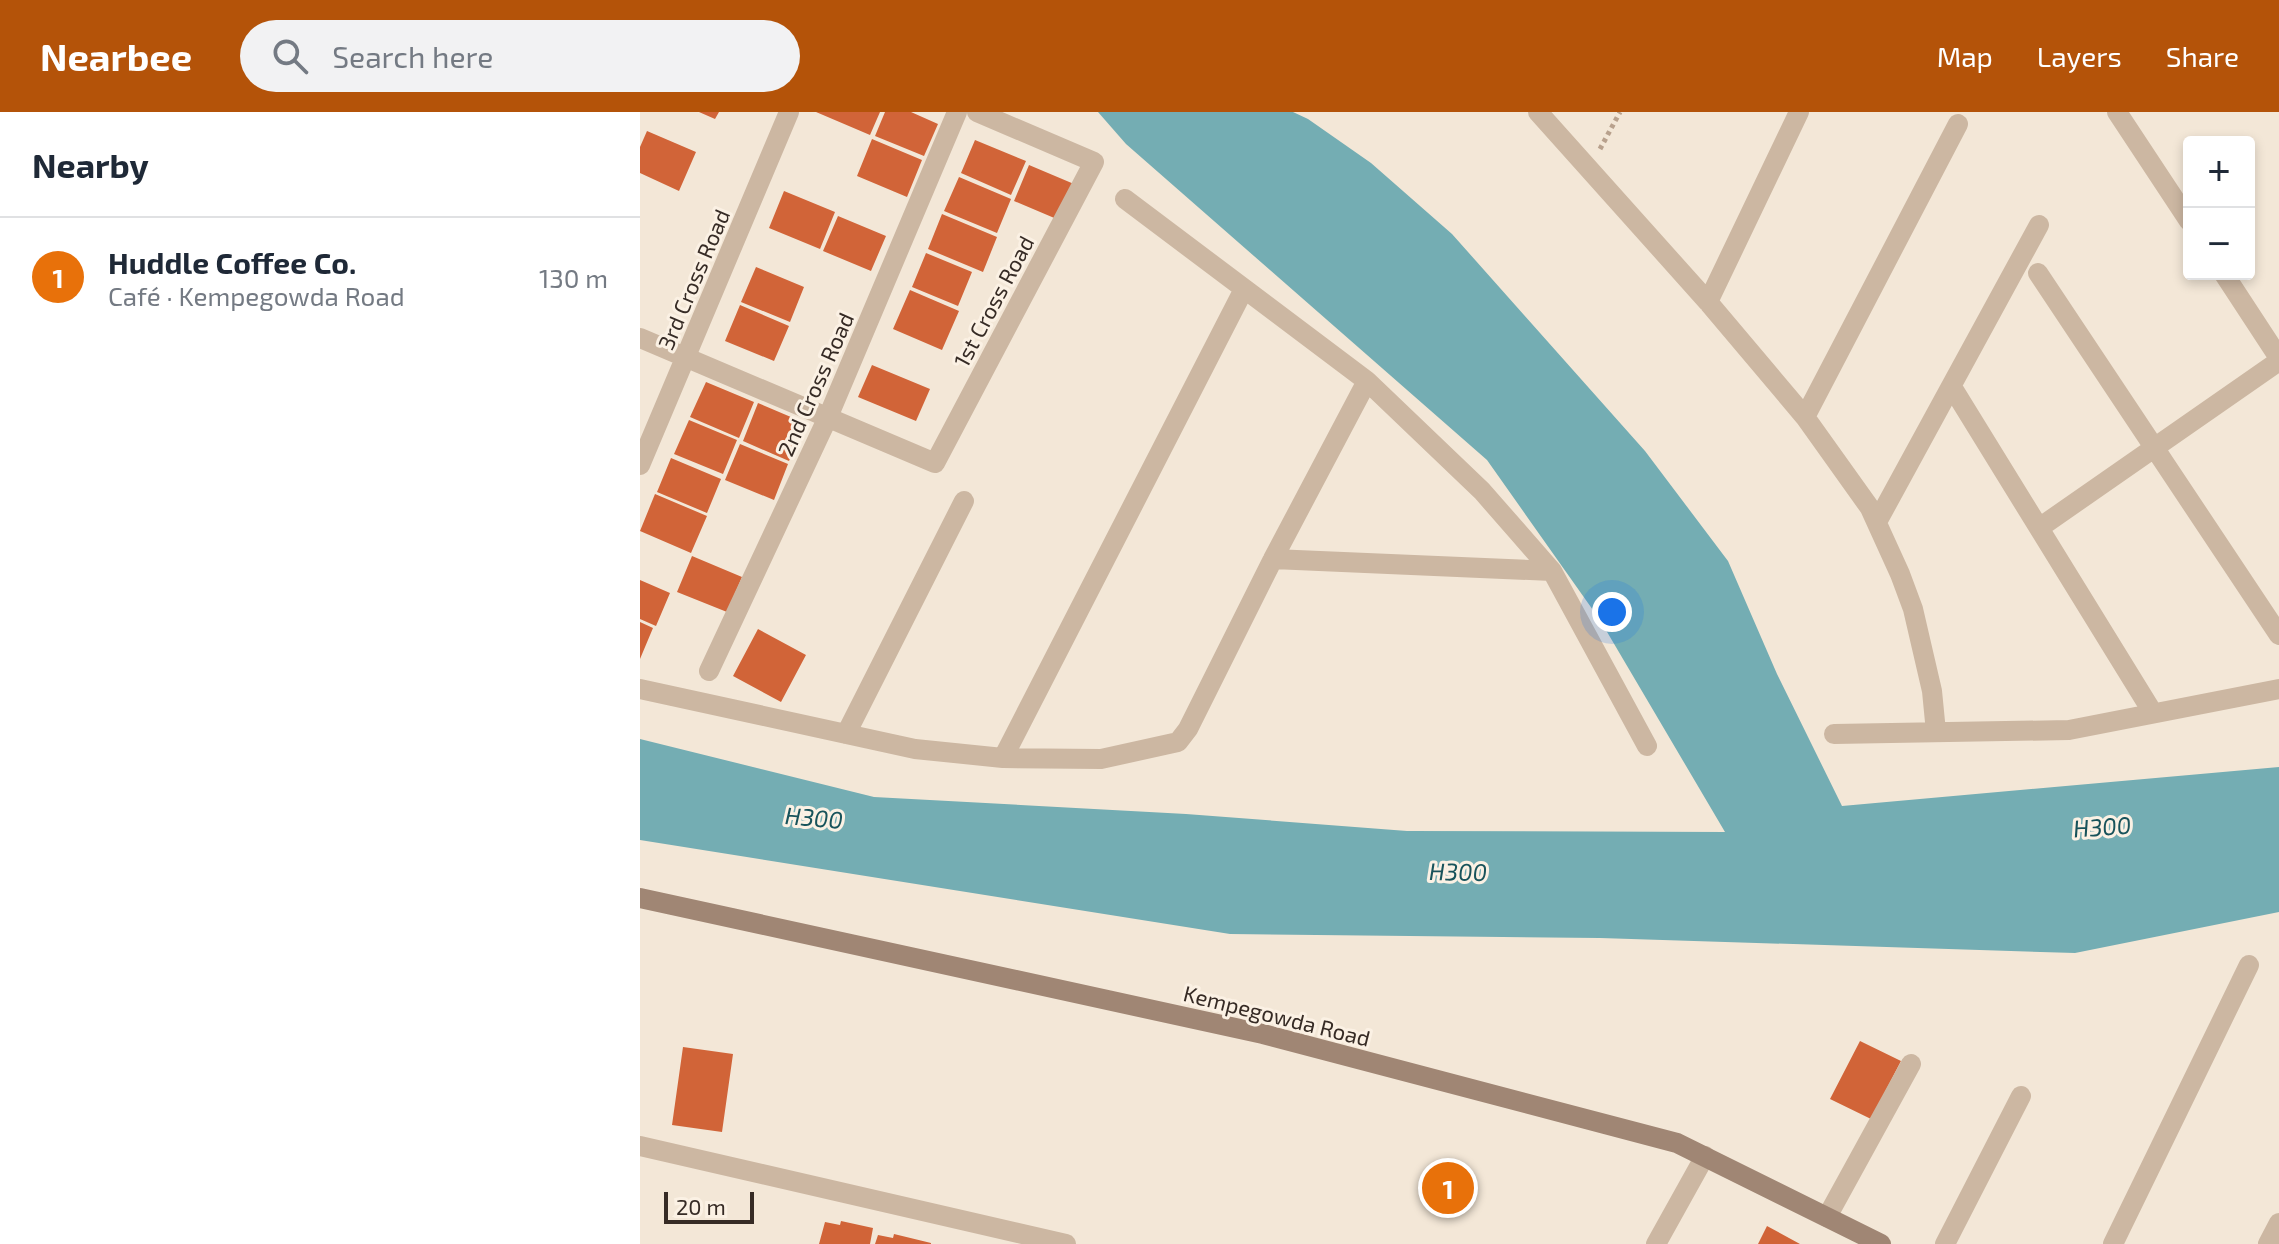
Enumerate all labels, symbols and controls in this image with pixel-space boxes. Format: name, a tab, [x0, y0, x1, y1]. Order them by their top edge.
search box	[240, 20, 800, 92]
text: Nearbee	[40, 33, 192, 79]
icon: search	[268, 34, 312, 78]
text: Search here	[332, 38, 493, 74]
text: Map	[1937, 39, 1993, 73]
text: Layers	[2037, 39, 2122, 73]
text: Share	[2166, 39, 2239, 73]
map controls	[2183, 136, 2255, 280]
button: +	[2183, 136, 2255, 208]
text: Nearby	[32, 144, 149, 185]
street label: 3rd Cross Road	[652, 205, 734, 353]
button: −	[2183, 208, 2255, 280]
street label: 1st Cross Road	[948, 231, 1038, 371]
text: Huddle Coffee Co.	[108, 244, 356, 280]
text: 1	[52, 262, 64, 293]
text: 130 m	[539, 262, 608, 293]
text: Café · Kempegowda Road	[108, 280, 405, 311]
street label: 2nd Cross Road	[772, 308, 858, 460]
your location	[1592, 592, 1632, 632]
water label: H300	[784, 800, 844, 834]
water label: H300	[2072, 810, 2132, 842]
water label: H300	[1429, 856, 1487, 886]
street label: Kempegowda Road	[1181, 979, 1373, 1051]
pin: 1	[1422, 1158, 1474, 1218]
scale bar	[664, 1188, 754, 1224]
text: 20 m	[676, 1193, 726, 1219]

